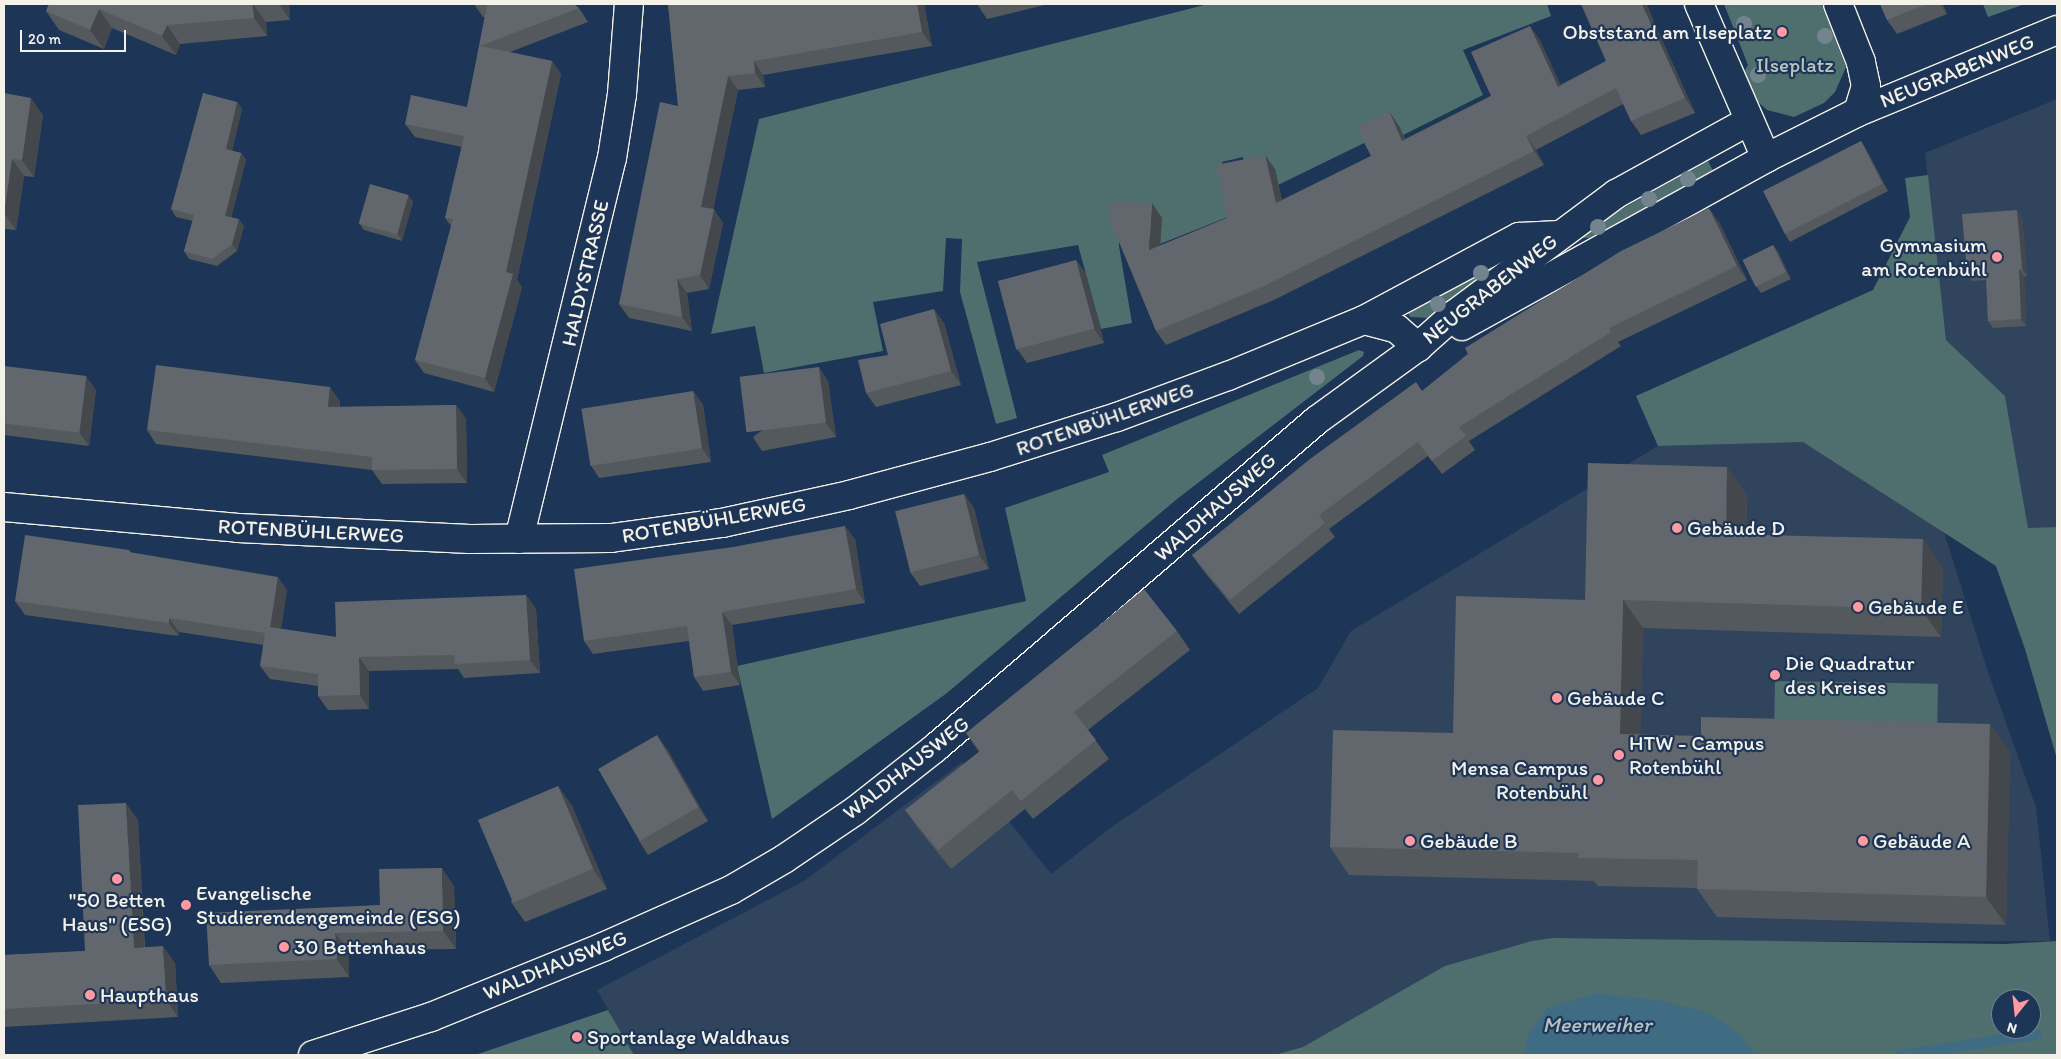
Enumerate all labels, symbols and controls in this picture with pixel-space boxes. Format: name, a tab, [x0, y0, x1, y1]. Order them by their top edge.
place label: Obststand am Ilseplatz	[1561, 19, 1772, 45]
scale bar	[22, 20, 129, 52]
marker: Obststand am Ilseplatz	[1776, 26, 1788, 38]
street label: NEUGRABENWEG	[1876, 29, 2038, 113]
text: 20 m	[28, 30, 61, 48]
park label: Ilseplatz	[1756, 52, 1834, 78]
street label: HALDYSTRASSE	[556, 197, 614, 349]
street label: NEUGRABENWEG	[1418, 229, 1562, 349]
place label: Gymnasium am Rotenbühl	[1862, 232, 1987, 282]
marker: Gymnasium am Rotenbühl	[1991, 251, 2003, 263]
street label: ROTENBÜHLERWEG	[1013, 377, 1197, 461]
street label: WALDHAUSWEG	[1149, 447, 1281, 567]
street label: ROTENBÜHLERWEG	[620, 491, 808, 549]
street label: ROTENBÜHLERWEG	[217, 514, 405, 548]
place label: Gebäude D	[1687, 515, 1785, 541]
marker: Gebäude D	[1671, 522, 1683, 534]
place label: Gebäude E	[1868, 594, 1964, 620]
marker: Gebäude E	[1852, 601, 1864, 613]
place label: Die Quadratur des Kreises	[1785, 650, 1914, 700]
marker: Die Quadratur des Kreises	[1769, 669, 1781, 681]
place label: Gebäude C	[1567, 685, 1664, 711]
marker: Gebäude C	[1551, 692, 1563, 704]
street label: WALDHAUSWEG	[838, 711, 974, 825]
place label: HTW - Campus Rotenbühl	[1629, 730, 1765, 780]
marker: HTW - Campus Rotenbühl	[1613, 749, 1625, 761]
place label: Mensa Campus Rotenbühl	[1452, 755, 1588, 805]
marker: Mensa Campus Rotenbühl	[1592, 774, 1604, 786]
place label: Gebäude B	[1420, 828, 1517, 854]
place label: Gebäude A	[1873, 828, 1970, 854]
marker: Gebäude B	[1404, 835, 1416, 847]
marker: Gebäude A	[1857, 835, 1869, 847]
marker: "50 Betten Haus" (ESG)	[111, 873, 123, 885]
place label: Evangelische Studierendengemeinde (ESG)	[196, 880, 460, 930]
place label: "50 Betten Haus" (ESG)	[62, 887, 172, 937]
marker: Evangelische Studierendengemeinde (ESG)	[180, 899, 192, 911]
street label: WALDHAUSWEG	[479, 925, 631, 1005]
place label: 30 Bettenhaus	[294, 934, 426, 960]
marker: 30 Bettenhaus	[278, 941, 290, 953]
place label: Haupthaus	[100, 982, 199, 1008]
marker: Haupthaus	[84, 989, 96, 1001]
north arrow	[1991, 989, 2041, 1039]
water label: Meerweiher	[1542, 1012, 1652, 1038]
text: N	[2005, 1018, 2019, 1037]
place label: Sportanlage Waldhaus	[587, 1024, 789, 1050]
marker: Sportanlage Waldhaus	[571, 1031, 583, 1043]

